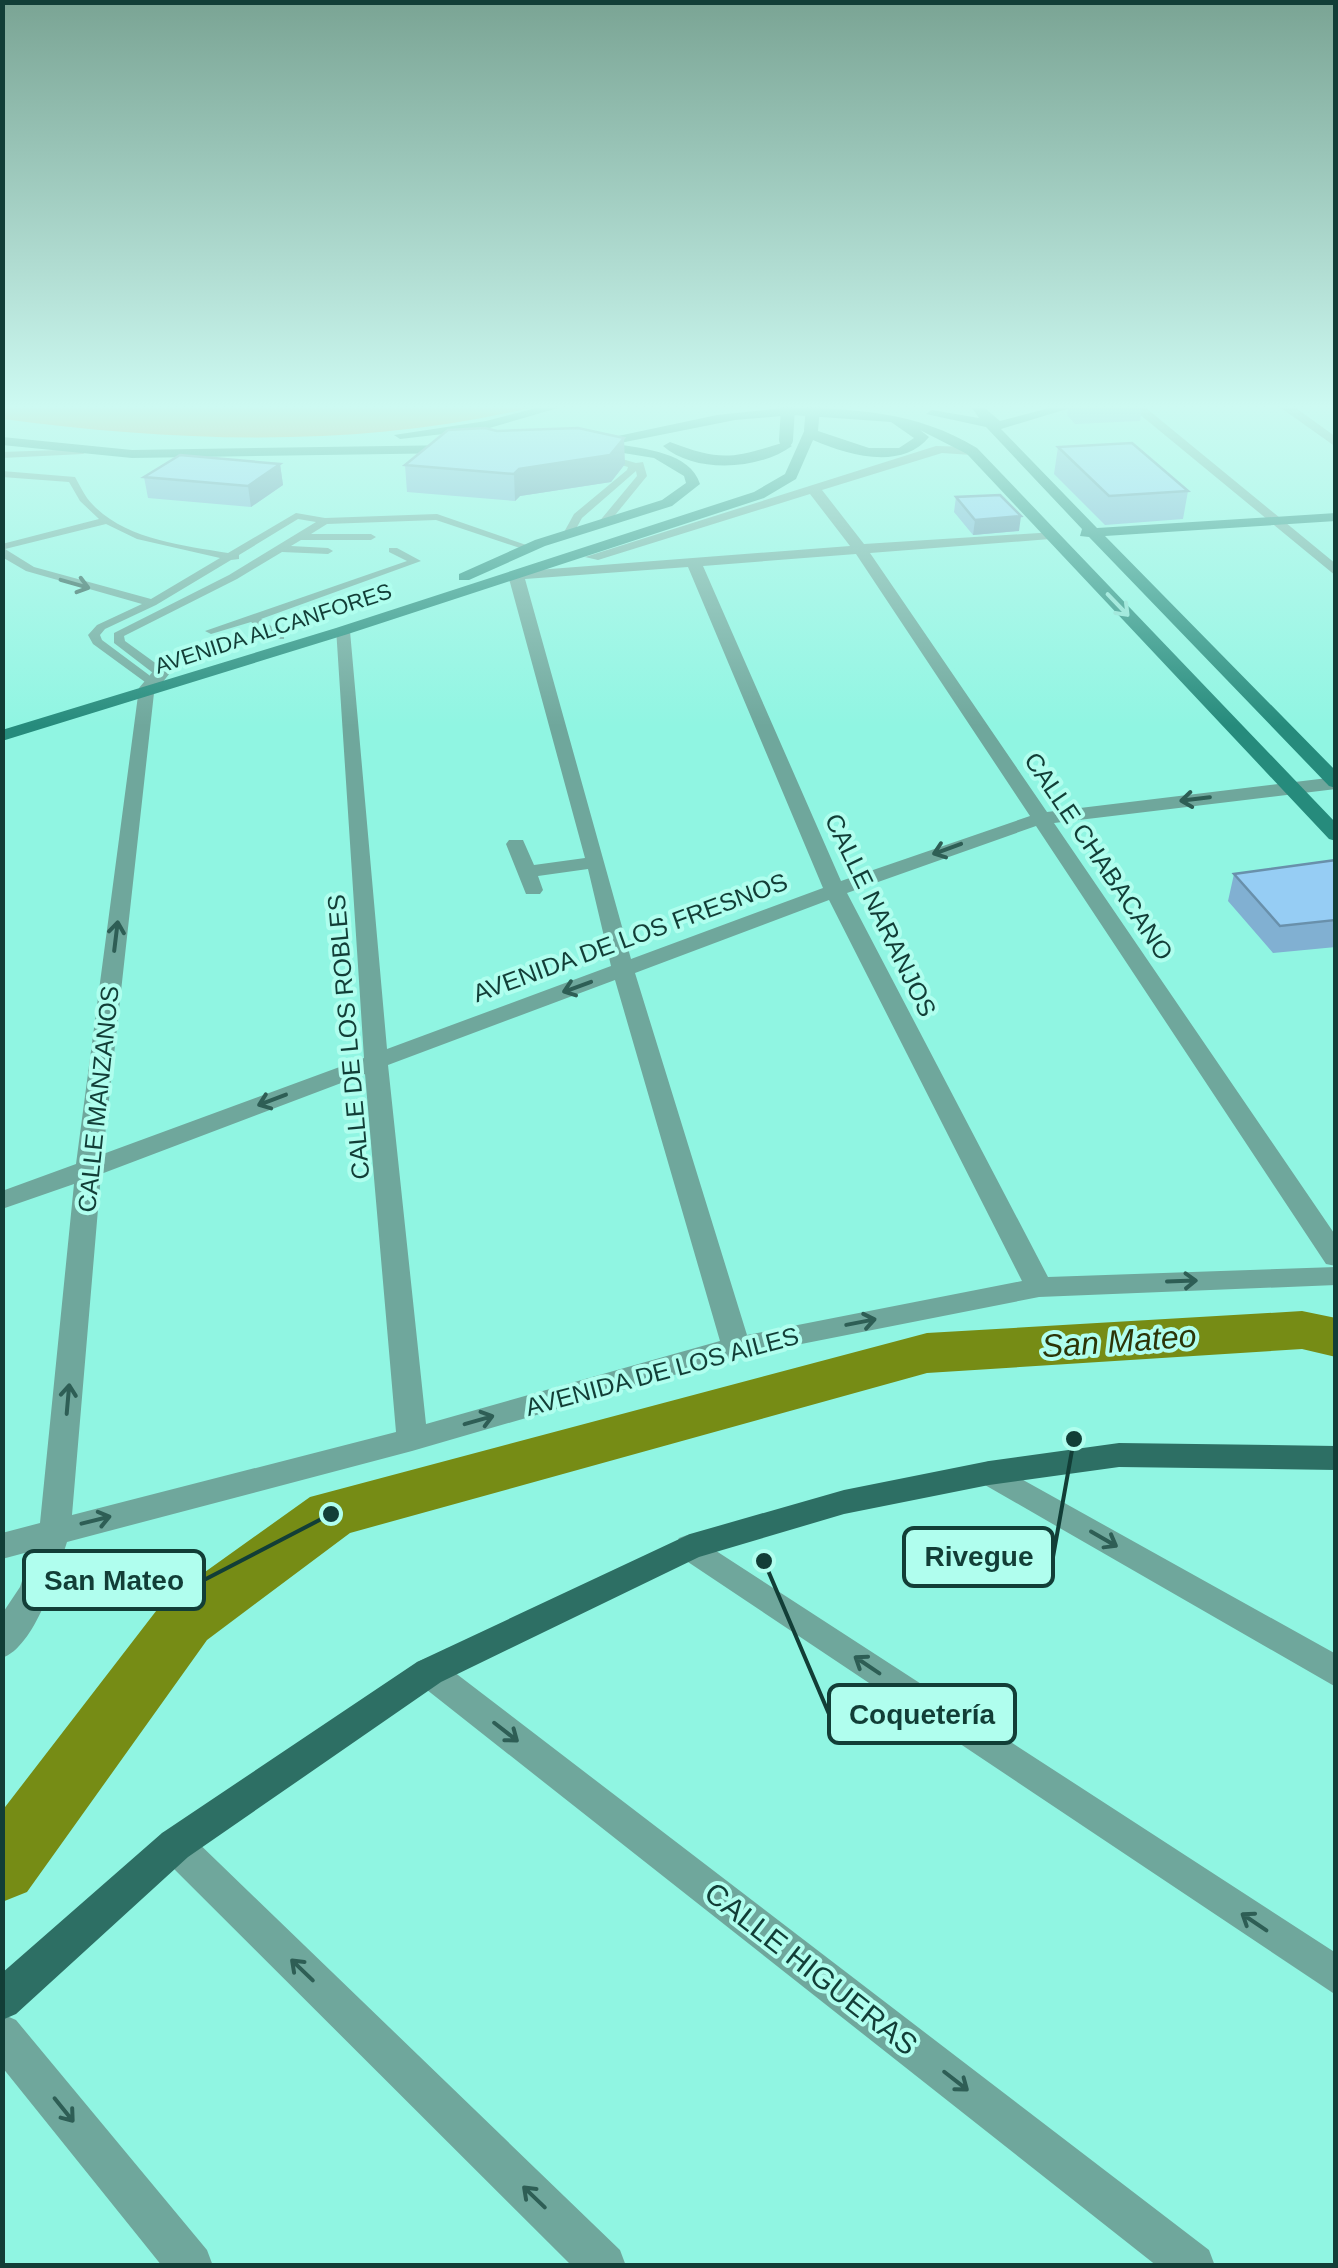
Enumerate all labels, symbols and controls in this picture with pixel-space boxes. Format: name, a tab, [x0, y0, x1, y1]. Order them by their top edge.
one-way arrow	[59, 575, 90, 594]
street label: AVENIDA ALCANFORES	[151, 578, 395, 679]
one-way arrow	[1106, 593, 1130, 617]
street label: CALLE CHABACANO	[1019, 747, 1179, 965]
one-way arrow	[1180, 790, 1212, 809]
street label: CALLE NARANJOS	[820, 809, 942, 1021]
one-way arrow	[933, 841, 964, 859]
street label: AVENIDA DE LOS FRESNOS	[469, 867, 791, 1007]
street label: CALLE DE LOS ROBLES	[322, 893, 374, 1181]
one-way arrow	[107, 921, 126, 953]
one-way arrow	[562, 979, 593, 997]
street label: CALLE MANZANOS	[72, 984, 124, 1214]
one-way arrow	[258, 1092, 288, 1110]
one-way arrow	[1166, 1272, 1198, 1291]
one-way arrow	[844, 1312, 876, 1331]
water label: San Mateo	[1041, 1318, 1197, 1364]
street label: AVENIDA DE LOS AILES	[522, 1321, 802, 1421]
one-way arrow	[58, 1383, 77, 1415]
one-way arrow	[462, 1410, 494, 1428]
one-way arrow	[79, 1510, 111, 1528]
callout: Rivegue	[904, 1528, 1053, 1586]
one-way arrow	[1089, 1530, 1118, 1550]
text: Rivegue	[925, 1541, 1033, 1572]
callout: San Mateo	[24, 1551, 204, 1609]
text: San Mateo	[44, 1565, 184, 1596]
one-way arrow	[854, 1655, 881, 1675]
callout: Coquetería	[829, 1685, 1015, 1743]
text: Coquetería	[849, 1699, 996, 1730]
one-way arrow	[492, 1721, 519, 1742]
street label: CALLE HIGUERAS	[699, 1876, 924, 2062]
one-way arrow	[1241, 1912, 1269, 1933]
one-way arrow	[290, 1958, 314, 1982]
one-way arrow	[942, 2071, 969, 2092]
one-way arrow	[53, 2096, 75, 2122]
one-way arrow	[523, 2186, 547, 2210]

